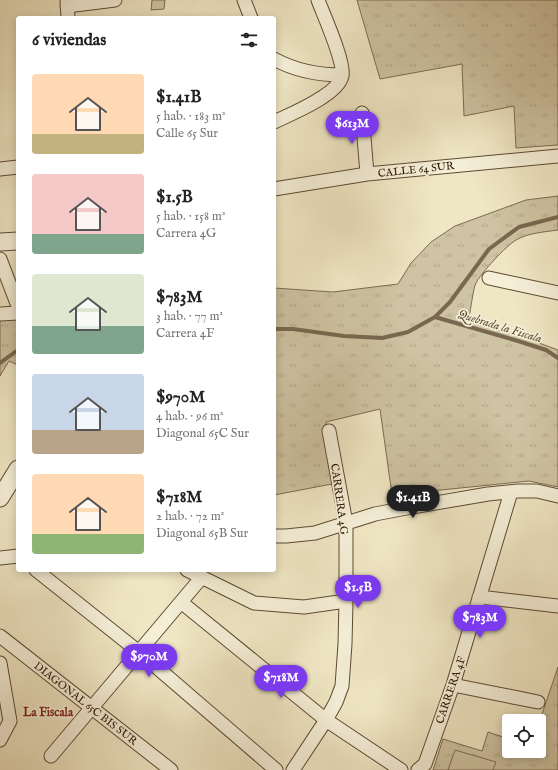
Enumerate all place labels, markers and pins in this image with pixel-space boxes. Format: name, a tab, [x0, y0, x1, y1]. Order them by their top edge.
pin: $613M	[324, 111, 380, 145]
pin: $1.41B	[380, 485, 446, 519]
pin: $1.5B	[330, 575, 386, 609]
pin: $783M	[452, 605, 508, 639]
pin: $970M	[121, 644, 177, 678]
pin: $718M	[253, 665, 309, 699]

